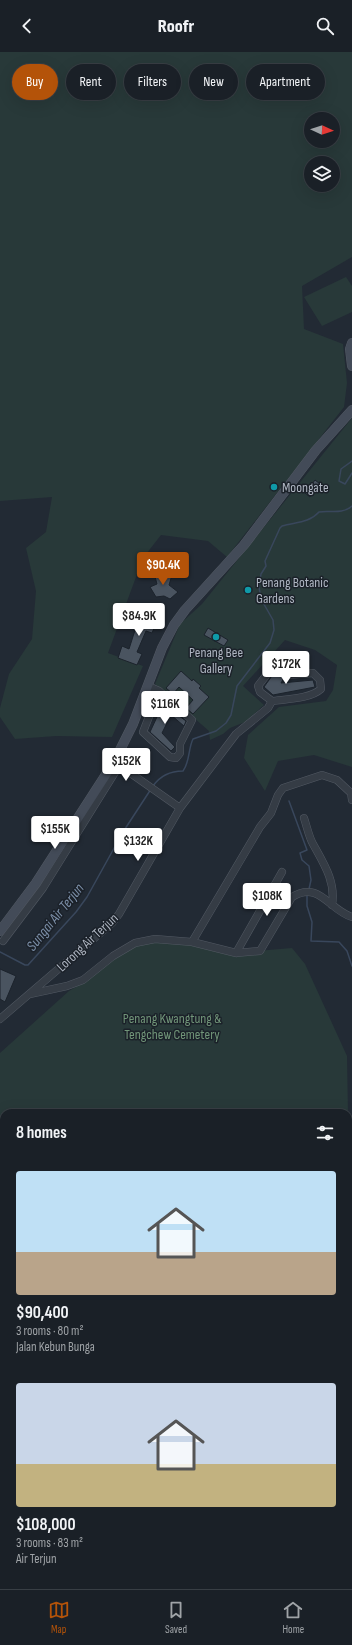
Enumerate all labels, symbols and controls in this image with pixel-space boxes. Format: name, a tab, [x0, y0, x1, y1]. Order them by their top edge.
icon: back	[16, 15, 38, 37]
icon: search	[314, 15, 336, 37]
text: Roofr	[158, 16, 194, 37]
chip: Buy	[12, 64, 58, 100]
chip: Rent	[66, 64, 116, 100]
chip: Filters	[124, 64, 181, 100]
chip: New	[189, 64, 238, 100]
chip: Apartment	[246, 64, 325, 100]
north arrow	[304, 112, 340, 148]
map controls	[304, 112, 340, 192]
button: layers	[304, 156, 340, 192]
place label: Moongate	[282, 479, 329, 496]
marker: Moongate	[269, 482, 279, 492]
pin: $90.4K	[130, 552, 196, 586]
text: $90.4K	[146, 557, 180, 573]
place label: Penang Botanic Gardens	[256, 574, 329, 607]
marker: Penang Botanic Gardens	[243, 585, 253, 595]
pin: $84.9K	[106, 603, 172, 637]
text: $84.9K	[122, 608, 156, 624]
marker: Penang Bee Gallery	[211, 632, 221, 642]
place label: Penang Bee Gallery	[189, 644, 243, 677]
pin: $172K	[258, 651, 314, 685]
text: $172K	[271, 656, 301, 672]
pin: $116K	[137, 691, 193, 725]
text: $116K	[150, 696, 180, 712]
pin: $152K	[98, 748, 154, 782]
text: $152K	[111, 753, 141, 769]
pin: $155K	[27, 816, 83, 850]
text: $155K	[40, 821, 70, 837]
pin: $132K	[110, 828, 166, 862]
text: $132K	[123, 833, 153, 849]
water label: Sungai Air Terjun	[22, 880, 88, 955]
pin: $108K	[239, 883, 295, 917]
text: $108K	[252, 888, 282, 904]
street label: Lorong Air Terjun	[53, 910, 122, 975]
park label: Penang Kwangtung & Tengchew Cemetery	[123, 1010, 221, 1043]
icon: filters	[314, 1122, 336, 1144]
text: 8 homes	[16, 1123, 67, 1143]
icon: home	[140, 1197, 212, 1269]
text: $90,400	[16, 1303, 69, 1323]
text: 3 rooms · 80 m²	[16, 1323, 84, 1339]
text: Jalan Kebun Bunga	[16, 1339, 95, 1355]
icon: home	[140, 1409, 212, 1481]
text: $108,000	[16, 1515, 76, 1535]
text: 3 rooms · 83 m²	[16, 1535, 83, 1551]
text: Air Terjun	[16, 1551, 56, 1567]
tab: Map	[48, 1599, 70, 1636]
tab: Saved	[165, 1599, 187, 1636]
tab: Home	[282, 1599, 304, 1636]

